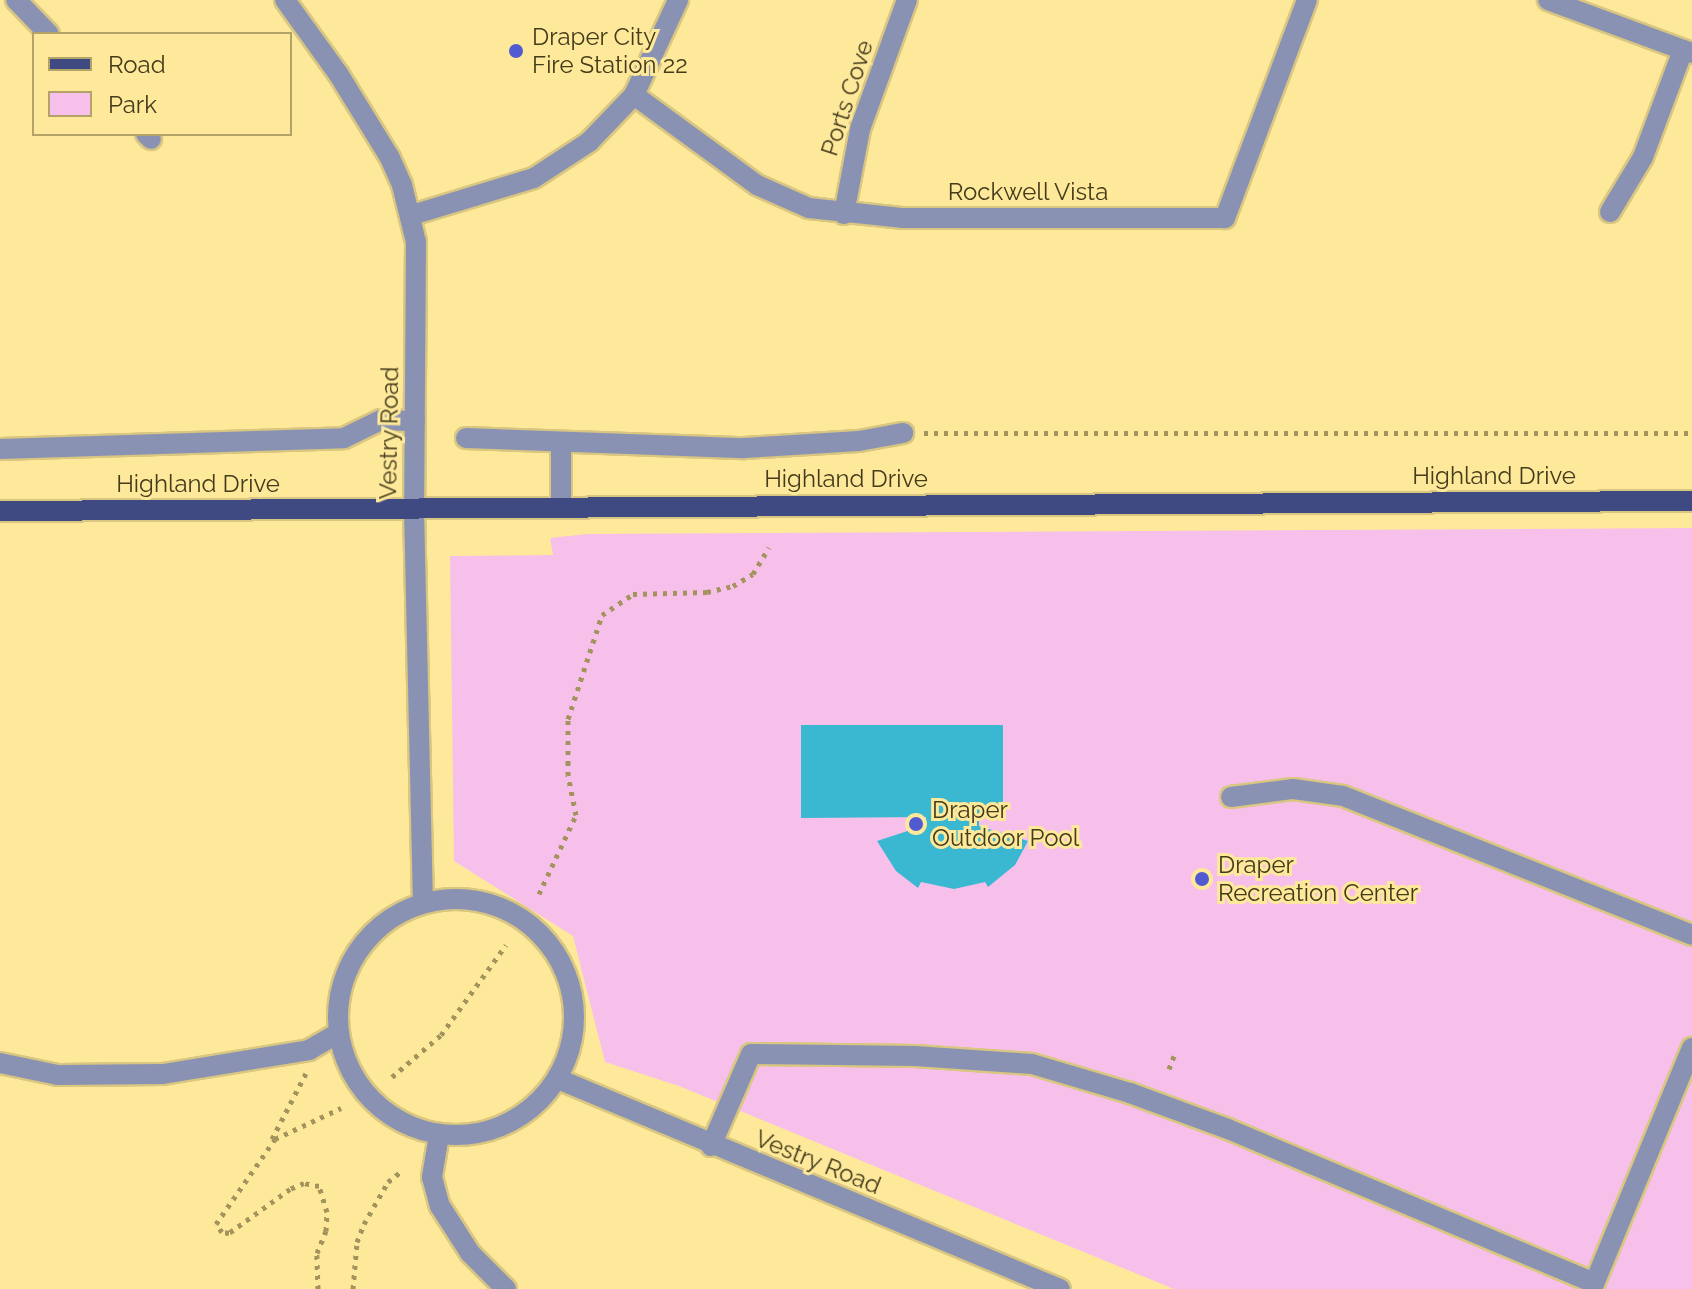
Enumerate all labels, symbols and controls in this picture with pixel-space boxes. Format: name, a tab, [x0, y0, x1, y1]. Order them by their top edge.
place label: Draper City Fire Station 22	[532, 23, 688, 79]
legend	[32, 32, 292, 136]
street label: Ports Cove	[815, 37, 879, 159]
marker: Draper City Fire Station 22	[507, 42, 525, 60]
text: Road	[108, 50, 166, 79]
text: Park	[108, 90, 157, 119]
street label: Rockwell Vista	[947, 178, 1109, 206]
street label: Vestry Road	[373, 366, 405, 500]
street label: Highland Drive	[1412, 462, 1576, 490]
street label: Highland Drive	[764, 465, 928, 493]
street label: Highland Drive	[116, 470, 280, 498]
place label: Draper Outdoor Pool	[932, 796, 1080, 852]
marker: Draper Outdoor Pool	[907, 815, 925, 833]
place label: Draper Recreation Center	[1218, 851, 1418, 907]
marker: Draper Recreation Center	[1193, 870, 1211, 888]
street label: Vestry Road	[751, 1124, 885, 1200]

